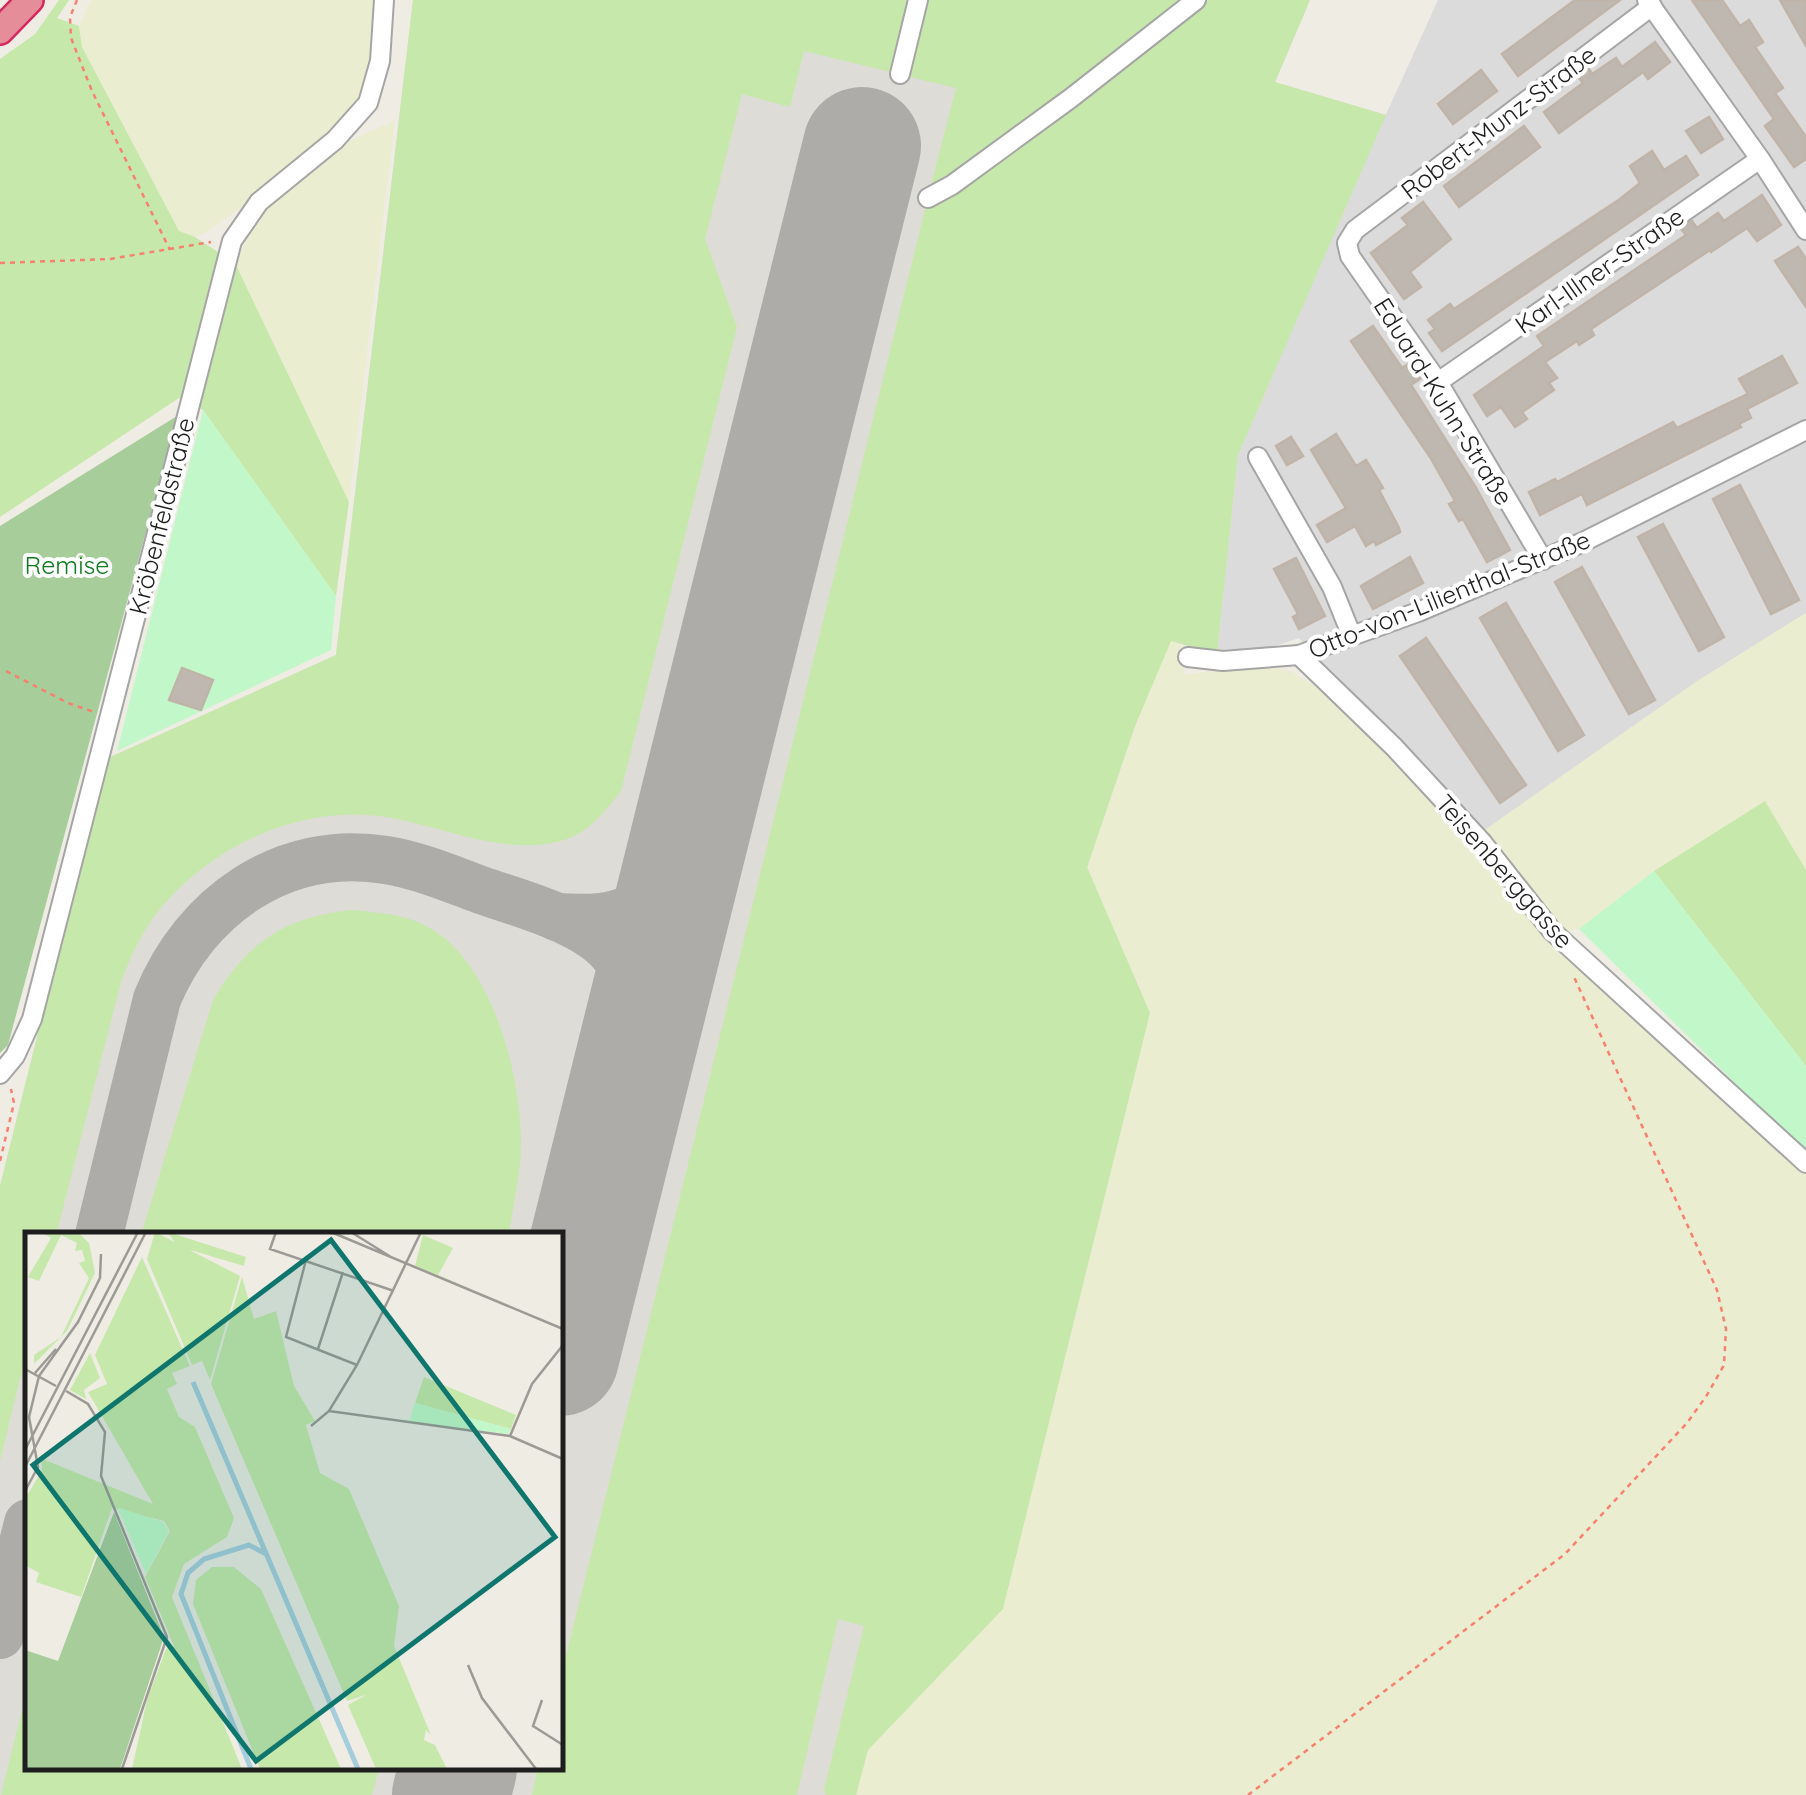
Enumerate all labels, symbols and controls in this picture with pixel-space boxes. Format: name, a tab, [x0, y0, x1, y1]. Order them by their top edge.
street label: Robert-Munz-Straße	[1394, 39, 1602, 205]
street label: Karl-Illner-Straße	[1509, 200, 1689, 340]
street label: Eduard-Kuhn-Straße	[1368, 292, 1520, 510]
street label: Kröbenfeldstraße	[122, 414, 200, 618]
street label: Otto-von-Lilienthal-Straße	[1304, 523, 1594, 665]
park label: Remise	[25, 549, 109, 580]
street label: Teisenberggasse	[1430, 788, 1580, 954]
inset map	[25, 1232, 562, 1770]

